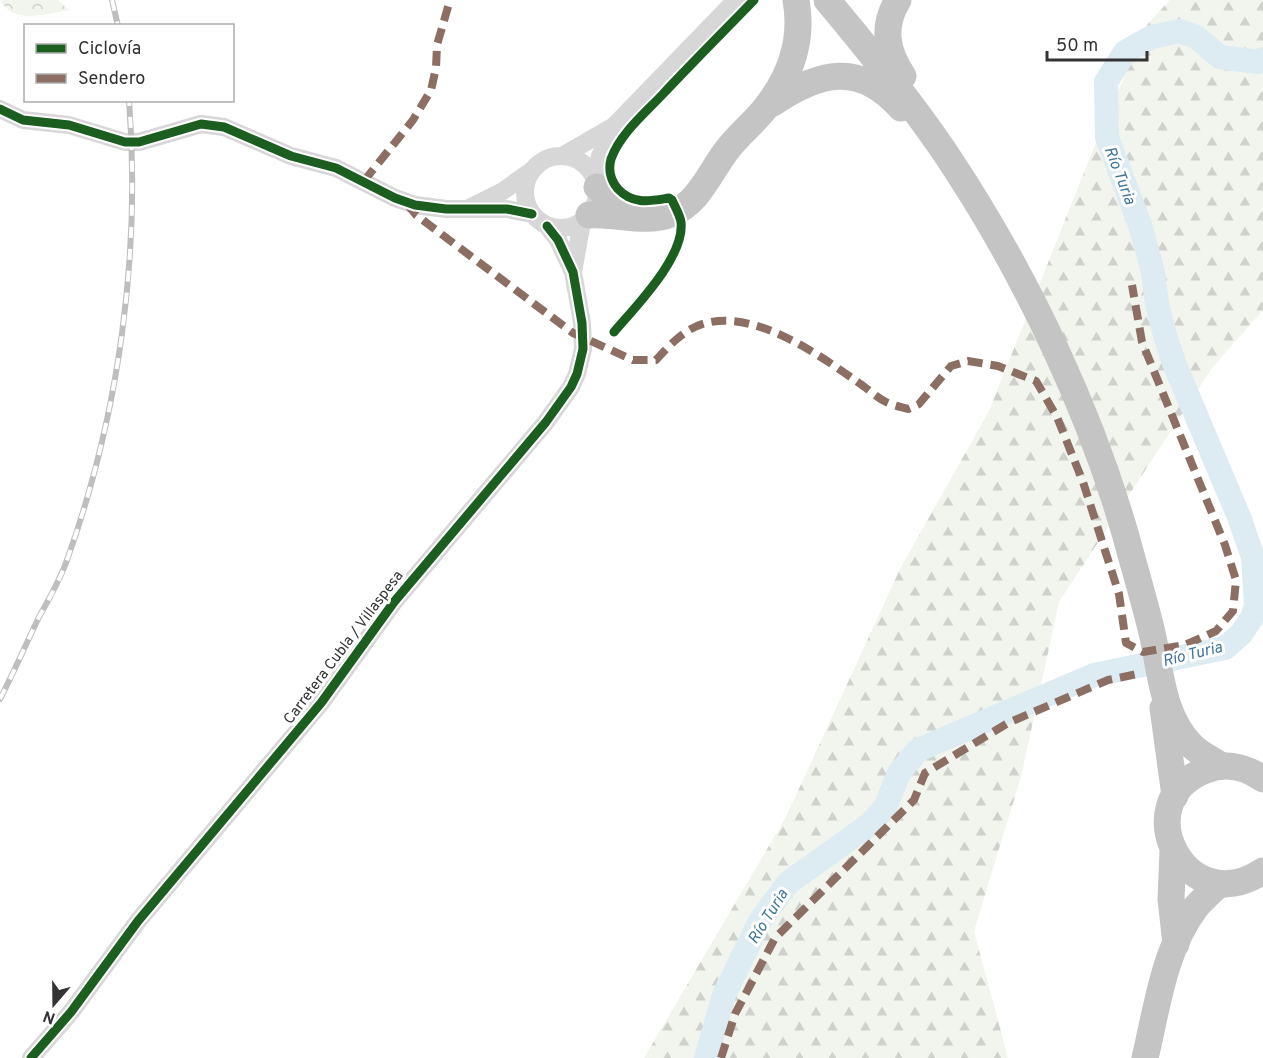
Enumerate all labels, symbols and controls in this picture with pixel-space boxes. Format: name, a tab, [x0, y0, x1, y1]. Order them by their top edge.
legend	[24, 24, 234, 102]
scale bar	[1047, 24, 1148, 62]
text: 50 m	[1056, 35, 1098, 58]
text: Ciclovía	[78, 38, 141, 61]
text: Sendero	[78, 68, 145, 91]
water label: Río Turia	[1099, 144, 1140, 208]
street label: Carretera Cubla / Villaspesa	[280, 567, 408, 729]
water label: Río Turia	[1161, 638, 1225, 672]
water label: Río Turia	[744, 885, 794, 948]
north arrow	[24, 974, 84, 1034]
text: N	[41, 1005, 58, 1028]

